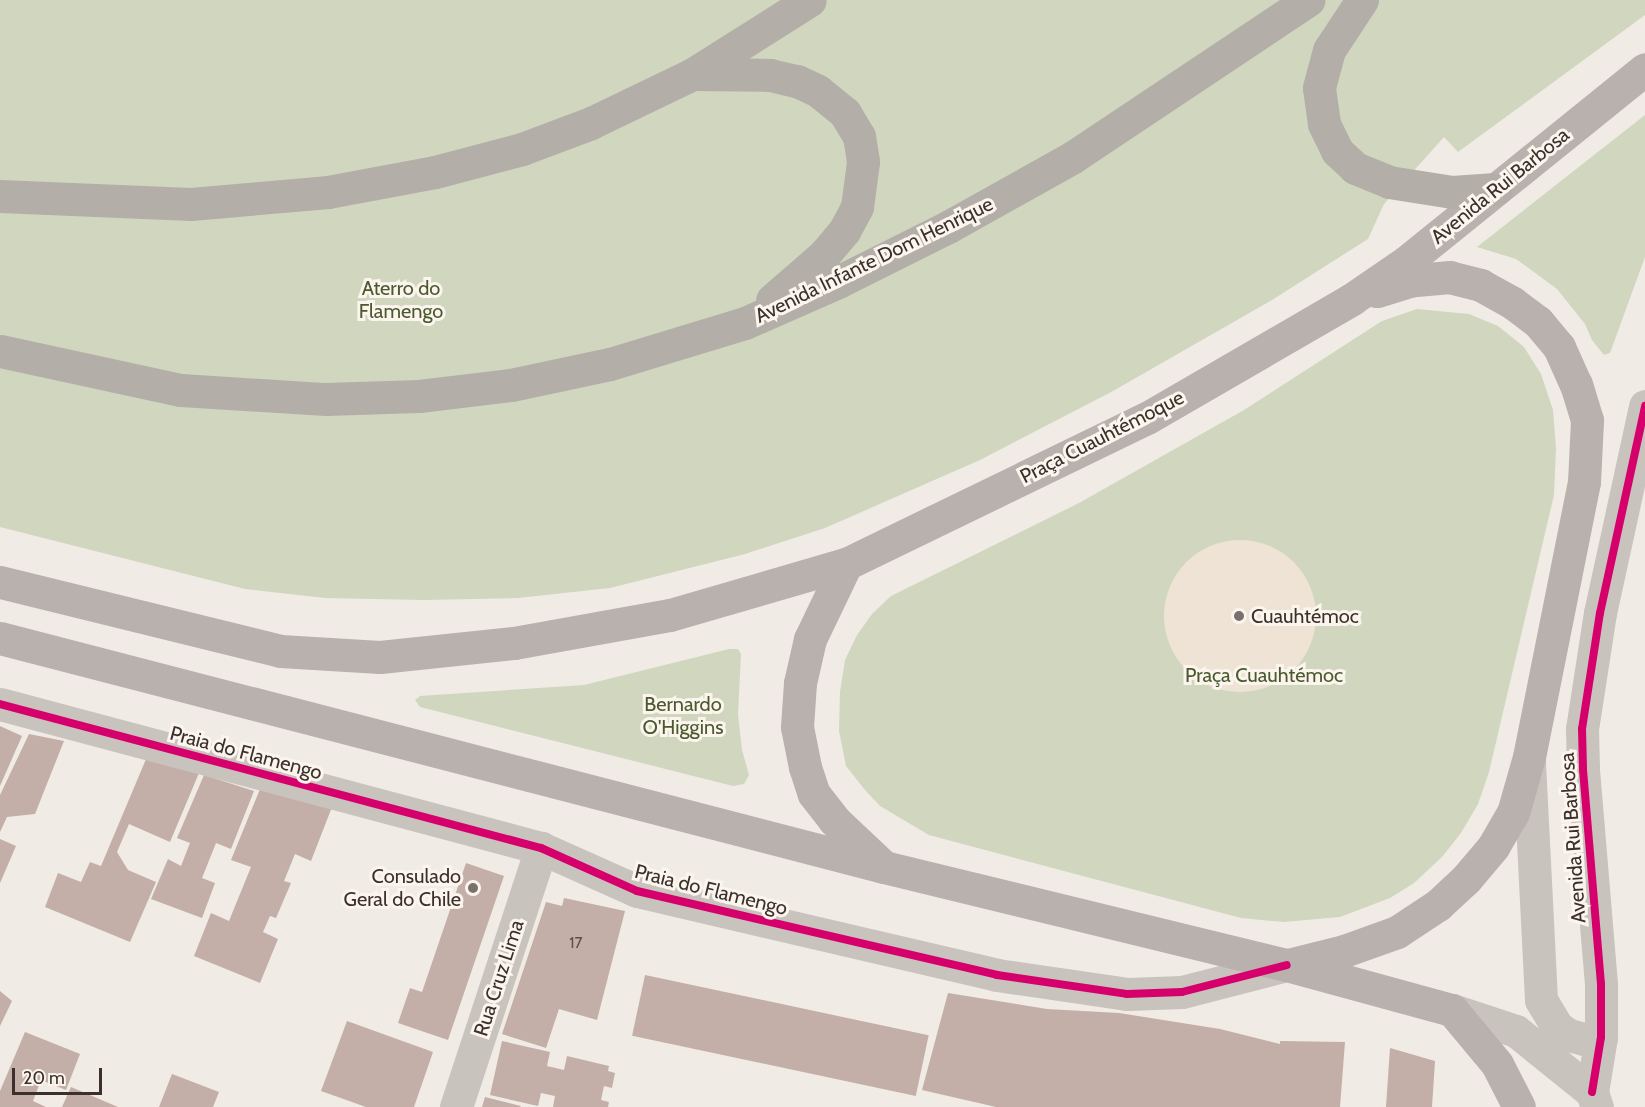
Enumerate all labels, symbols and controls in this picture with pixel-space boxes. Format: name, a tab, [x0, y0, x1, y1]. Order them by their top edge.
street label: Avenida Rui Barbosa	[1426, 123, 1574, 249]
street label: Avenida Infante Dom Henrique	[751, 192, 997, 328]
park label: Aterro do Flamengo	[359, 276, 443, 323]
street label: Praça Cuauhtémoque	[1016, 385, 1188, 489]
place label: Cuauhtémoc	[1251, 604, 1359, 628]
marker: Cuauhtémoc	[1232, 609, 1246, 623]
park label: Praça Cuauhtémoc	[1185, 663, 1343, 687]
park label: Bernardo O'Higgins	[642, 693, 724, 740]
street label: Praia do Flamengo	[167, 721, 325, 785]
street label: Avenida Rui Barbosa	[1555, 752, 1591, 924]
street label: Praia do Flamengo	[632, 859, 790, 921]
place label: Consulado Geral do Chile	[344, 864, 461, 911]
marker: Consulado Geral do Chile	[466, 881, 480, 895]
street label: Rua Cruz Lima	[469, 917, 529, 1039]
house number: 17	[569, 933, 583, 953]
scale bar	[15, 1056, 105, 1094]
text: 20 m	[23, 1067, 65, 1089]

